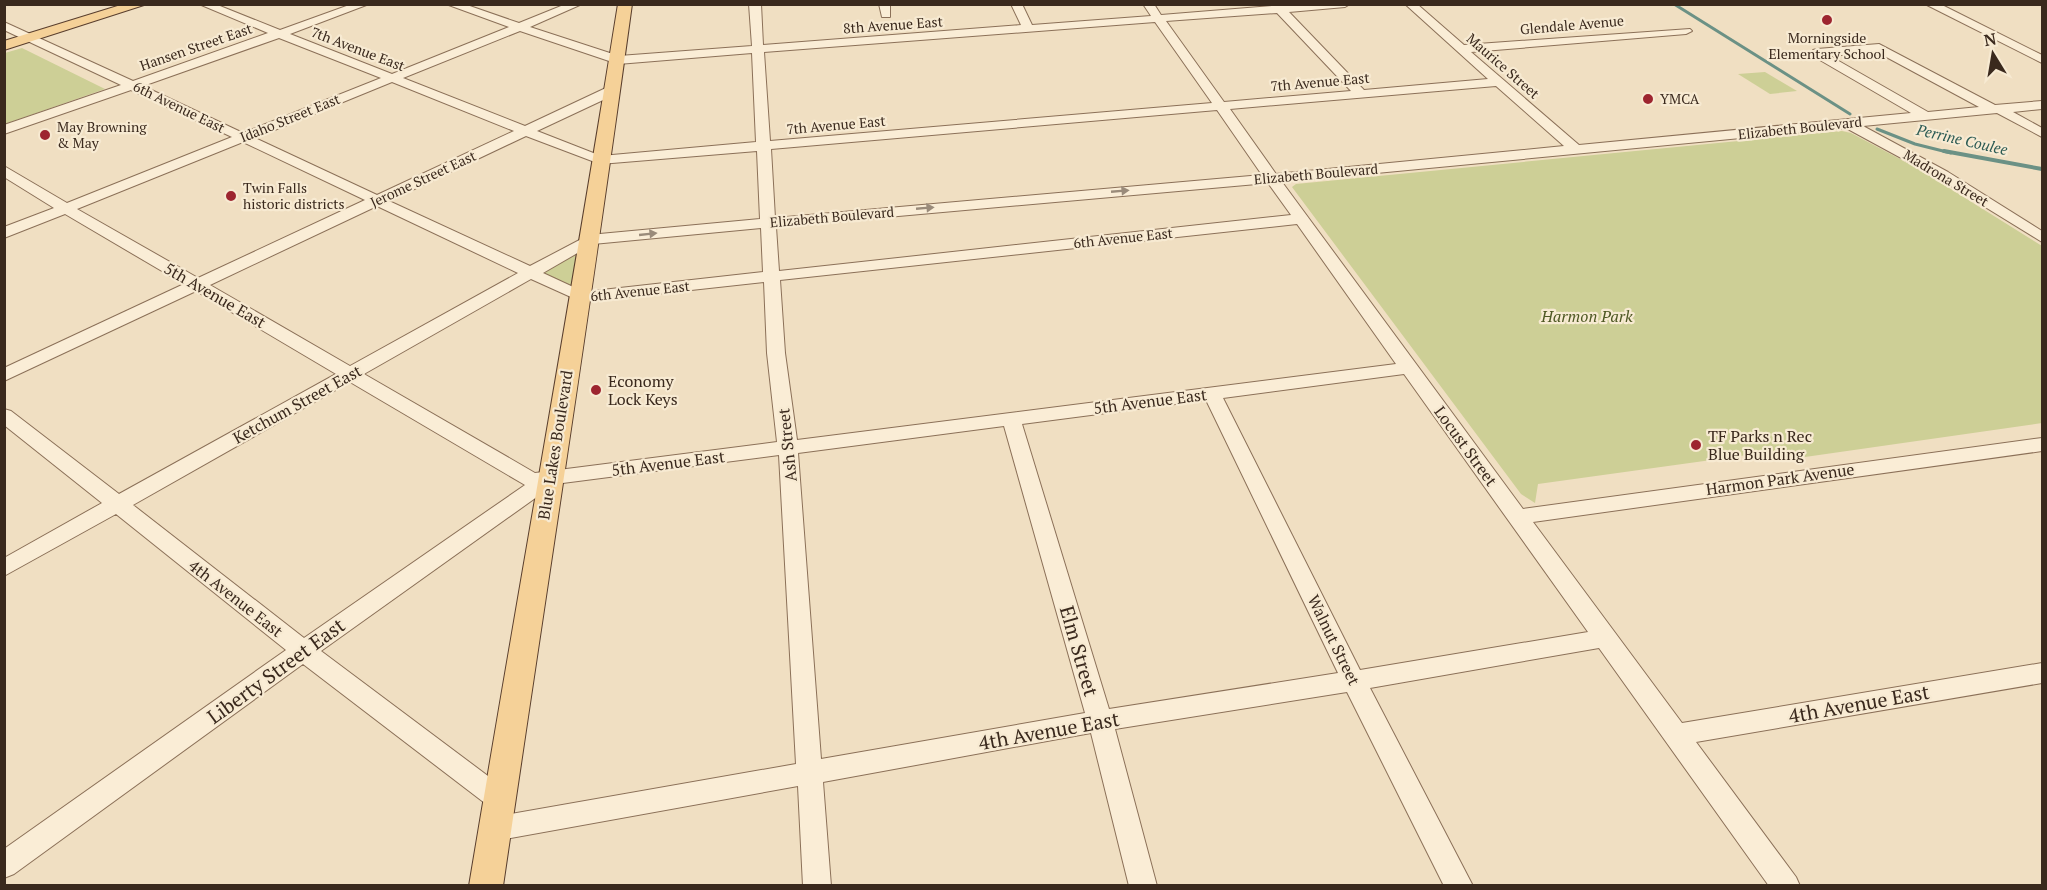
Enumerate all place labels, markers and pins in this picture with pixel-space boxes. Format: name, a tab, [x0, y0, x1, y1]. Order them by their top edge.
marker: Morningside Elementary School	[1820, 13, 1834, 27]
place label: Morningside Elementary School	[1768, 28, 1886, 63]
place label: YMCA	[1660, 89, 1700, 108]
marker: YMCA	[1641, 92, 1655, 106]
place label: May Browning & May	[57, 117, 147, 152]
marker: May Browning & May	[38, 128, 52, 142]
place label: Twin Falls historic districts	[243, 178, 345, 213]
marker: Twin Falls historic districts	[224, 189, 238, 203]
place label: Economy Lock Keys	[608, 370, 678, 410]
marker: Economy Lock Keys	[589, 383, 603, 397]
place label: TF Parks n Rec Blue Building	[1708, 425, 1812, 465]
marker: TF Parks n Rec Blue Building	[1689, 438, 1703, 452]

